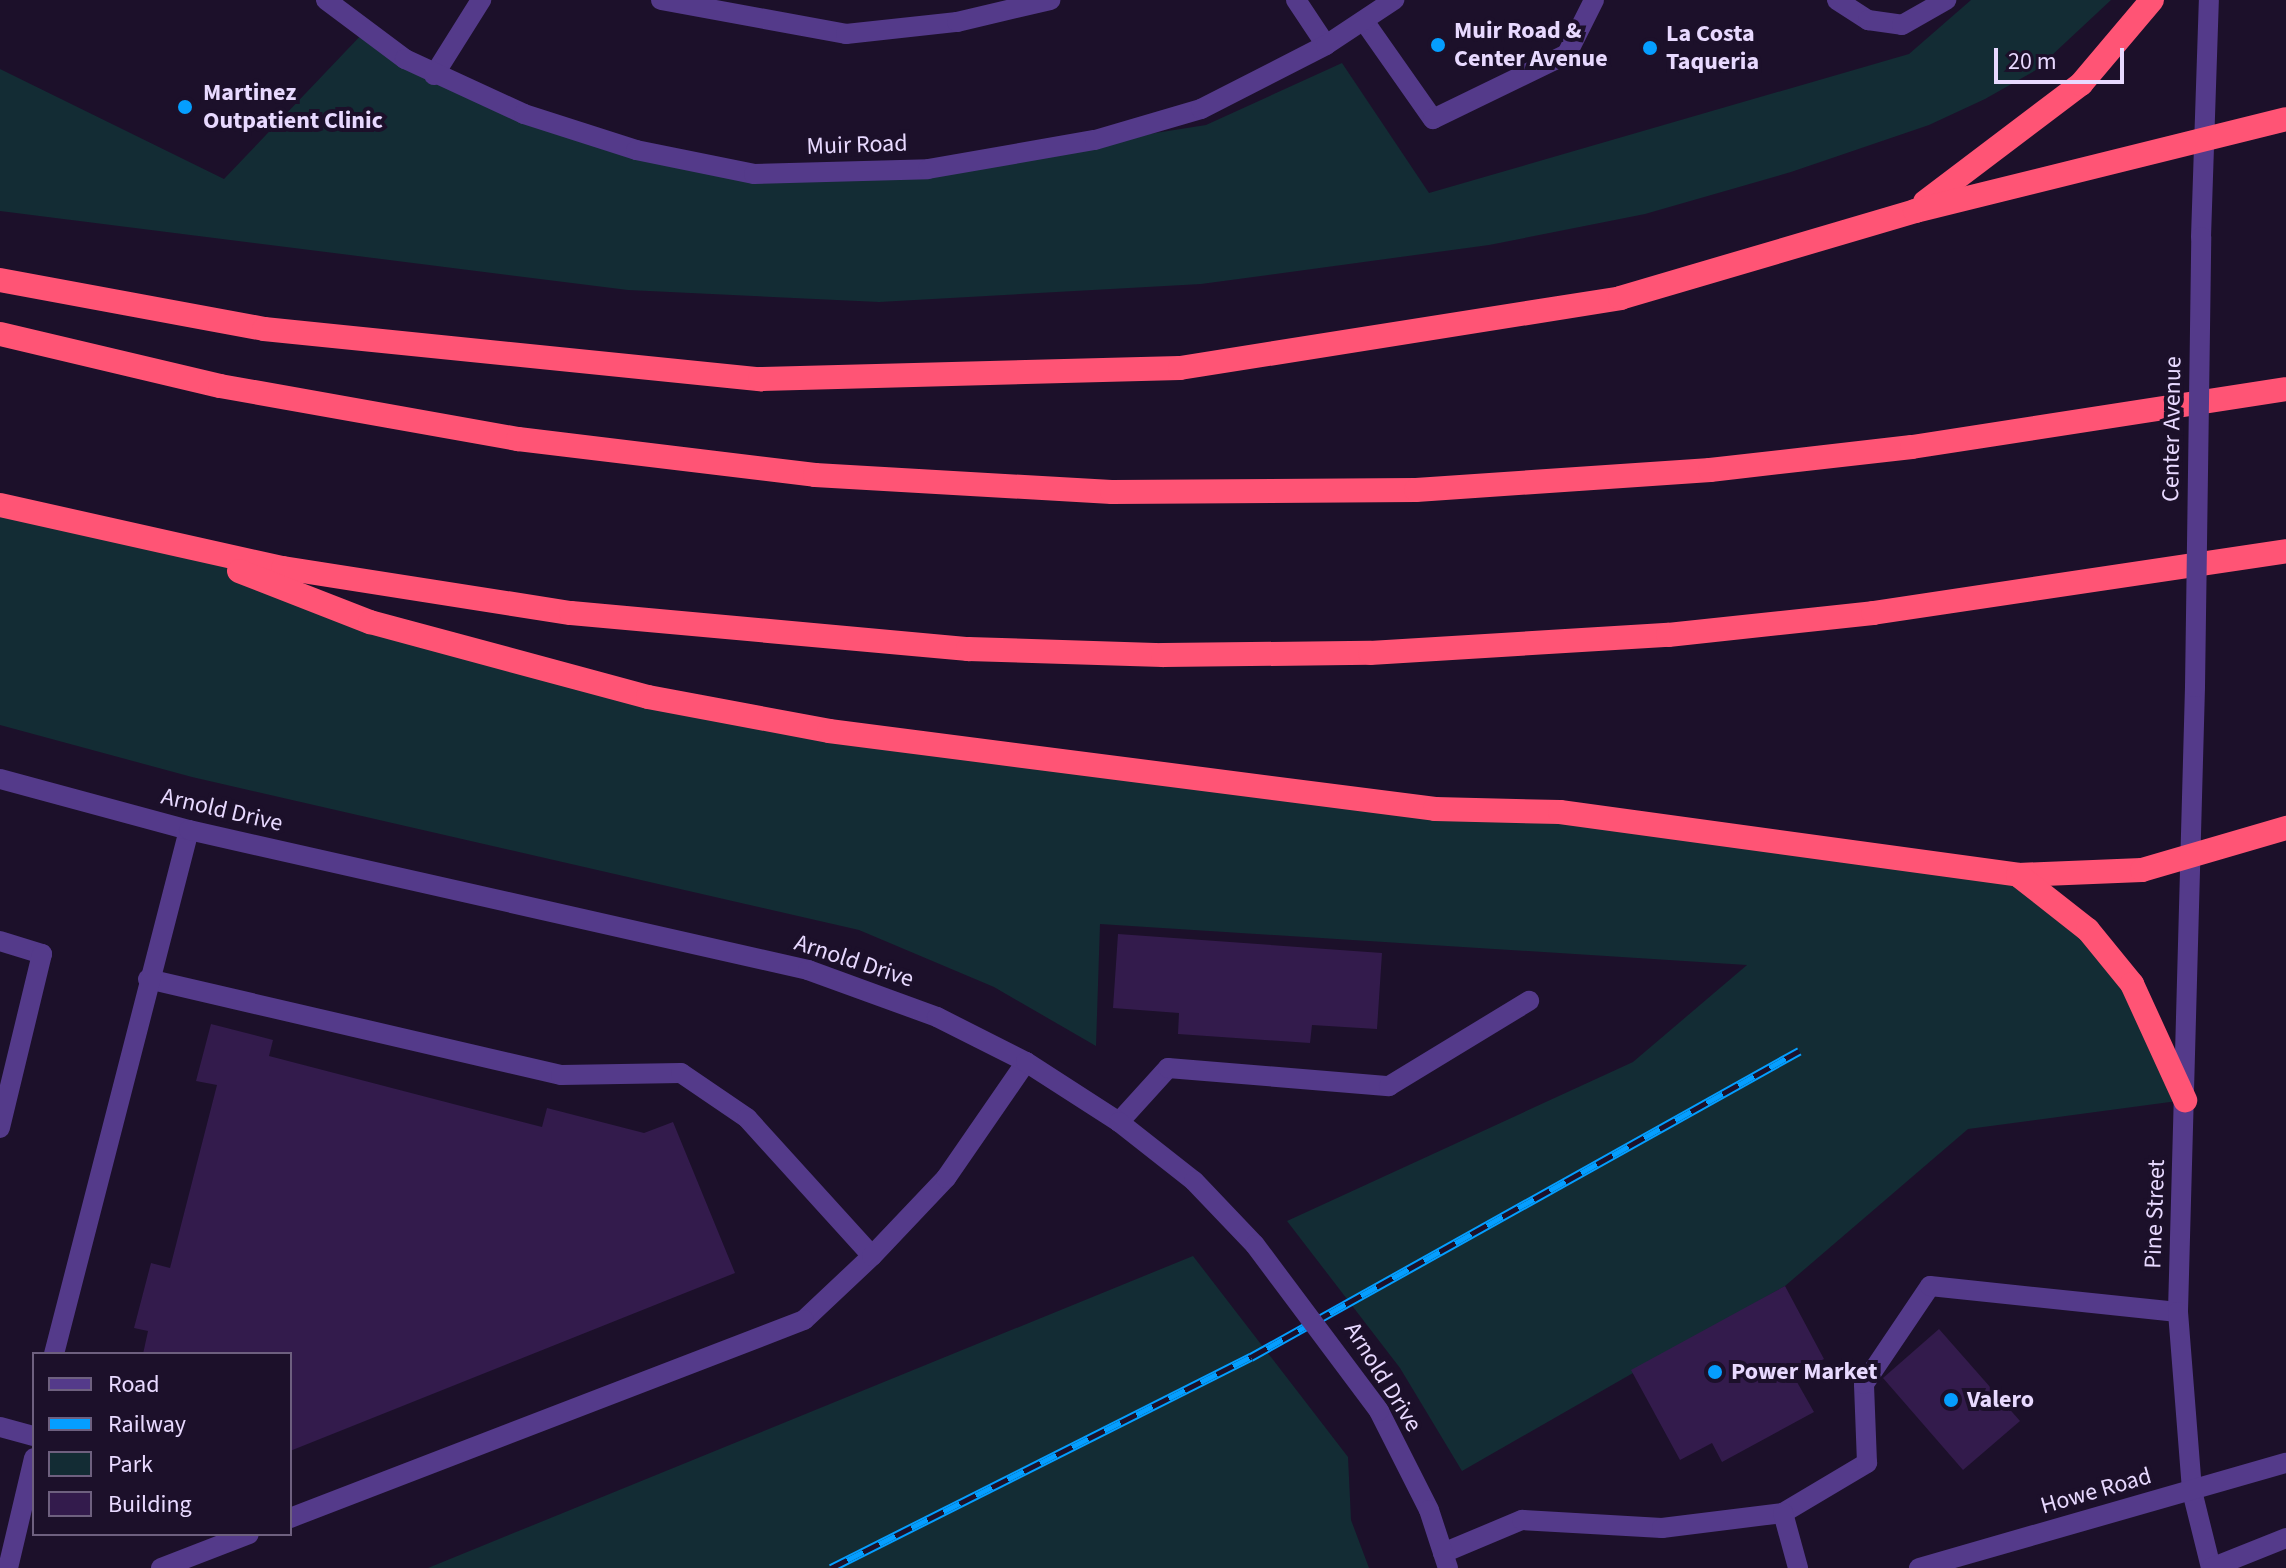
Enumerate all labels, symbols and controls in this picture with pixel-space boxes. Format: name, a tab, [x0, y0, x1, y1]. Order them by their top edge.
place label: Muir Road & Center Avenue	[1454, 17, 1608, 73]
place label: La Costa Taqueria	[1666, 20, 1759, 76]
scale bar	[1998, 32, 2128, 82]
marker: Muir Road & Center Avenue	[1429, 36, 1447, 54]
marker: La Costa Taqueria	[1641, 39, 1659, 57]
text: 20 m	[2008, 44, 2057, 79]
place label: Martinez Outpatient Clinic	[203, 79, 383, 135]
marker: Martinez Outpatient Clinic	[174, 96, 196, 118]
street label: Muir Road	[806, 129, 908, 161]
street label: Center Avenue	[2156, 356, 2188, 502]
street label: Arnold Drive	[158, 782, 286, 838]
street label: Arnold Drive	[791, 928, 917, 994]
street label: Pine Street	[2139, 1159, 2171, 1269]
street label: Arnold Drive	[1338, 1317, 1428, 1437]
legend	[32, 1352, 292, 1536]
place label: Power Market	[1731, 1358, 1877, 1386]
marker: Power Market	[1706, 1363, 1724, 1381]
text: Road	[108, 1367, 160, 1402]
place label: Valero	[1967, 1386, 2034, 1414]
marker: Valero	[1942, 1391, 1960, 1409]
text: Railway	[108, 1407, 186, 1442]
text: Park	[108, 1447, 153, 1482]
street label: Howe Road	[2037, 1461, 2155, 1521]
text: Building	[108, 1487, 192, 1522]

